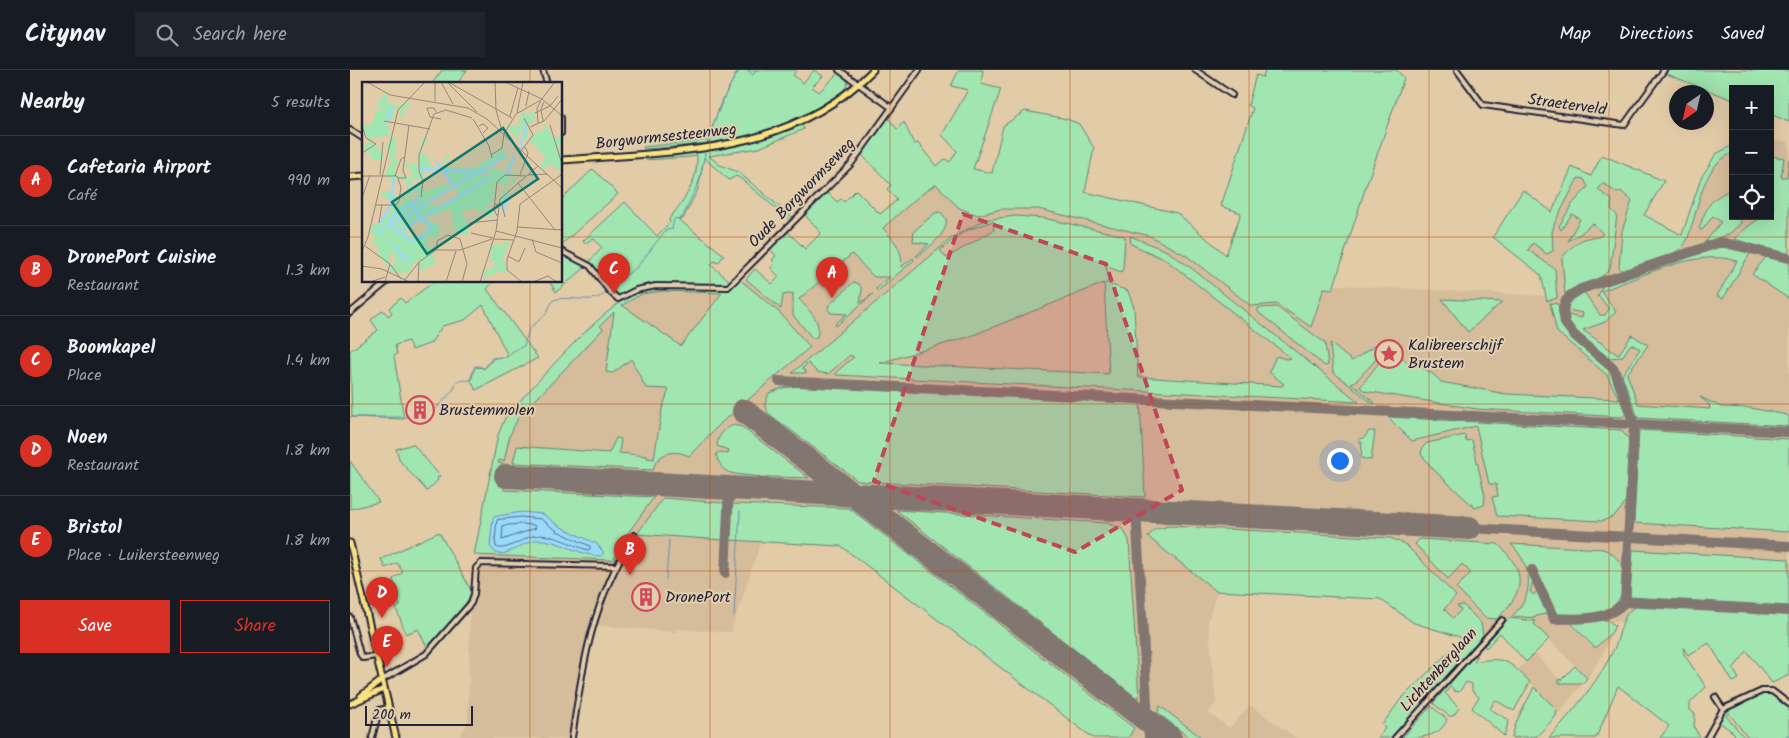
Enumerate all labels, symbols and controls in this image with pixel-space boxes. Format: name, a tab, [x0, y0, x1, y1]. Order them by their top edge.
search box	[135, 12, 485, 57]
text: Citynav	[25, 15, 105, 54]
text: Search here	[193, 20, 287, 50]
text: Map	[1559, 20, 1591, 49]
text: Directions	[1619, 20, 1693, 49]
text: Saved	[1721, 20, 1764, 49]
icon: search	[153, 21, 181, 49]
inset map	[362, 82, 562, 282]
north arrow	[1669, 85, 1714, 130]
map controls	[1729, 85, 1774, 220]
button: +	[1729, 85, 1774, 130]
text: Nearby	[20, 86, 85, 119]
street label: Straeterveld	[1526, 87, 1609, 123]
text: 5 results	[271, 90, 330, 115]
street label: Borgwormsesteenweg	[594, 117, 738, 157]
button: −	[1729, 130, 1774, 175]
street label: Oude Borgwormseweg	[743, 132, 861, 254]
text: Cafetaria Airport	[67, 153, 211, 183]
text: A	[31, 168, 41, 193]
text: 990 m	[287, 168, 330, 193]
button: locate	[1729, 175, 1774, 220]
text: Café	[67, 183, 97, 208]
text: DronePort Cuisine	[67, 243, 216, 273]
pin: C	[598, 253, 630, 294]
pin: A	[816, 257, 848, 298]
text: B	[31, 258, 41, 283]
text: 1.3 km	[285, 258, 330, 283]
text: Restaurant	[67, 273, 139, 298]
text: Boomkapel	[67, 333, 155, 363]
place label: Kalibreerschijf Brustem	[1408, 333, 1504, 376]
place icon: Kalibreerschijf Brustem	[1374, 339, 1404, 369]
text: C	[31, 348, 41, 373]
text: 1.4 km	[286, 348, 330, 373]
text: Place	[67, 363, 101, 388]
building icon: Brustemmolen	[405, 395, 435, 425]
place label: Brustemmolen	[439, 398, 535, 423]
text: Noen	[67, 423, 107, 453]
text: D	[31, 438, 41, 463]
text: 1.8 km	[285, 438, 330, 463]
your location	[1327, 448, 1353, 474]
text: Restaurant	[67, 453, 139, 478]
text: Bristol	[67, 513, 122, 543]
text: E	[32, 528, 40, 553]
text: 1.8 km	[285, 528, 330, 553]
pin: B	[614, 534, 646, 575]
text: Place · Luikersteenweg	[67, 543, 220, 568]
pin: D	[366, 577, 398, 618]
building icon: DronePort	[631, 582, 661, 612]
place label: DronePort	[665, 585, 732, 610]
button: Save	[20, 600, 170, 653]
button: Share	[180, 600, 330, 653]
street label: Lichtenberglaan	[1394, 622, 1484, 718]
pin: E	[371, 626, 403, 667]
scale bar	[365, 703, 472, 726]
text: 200 m	[372, 704, 411, 726]

